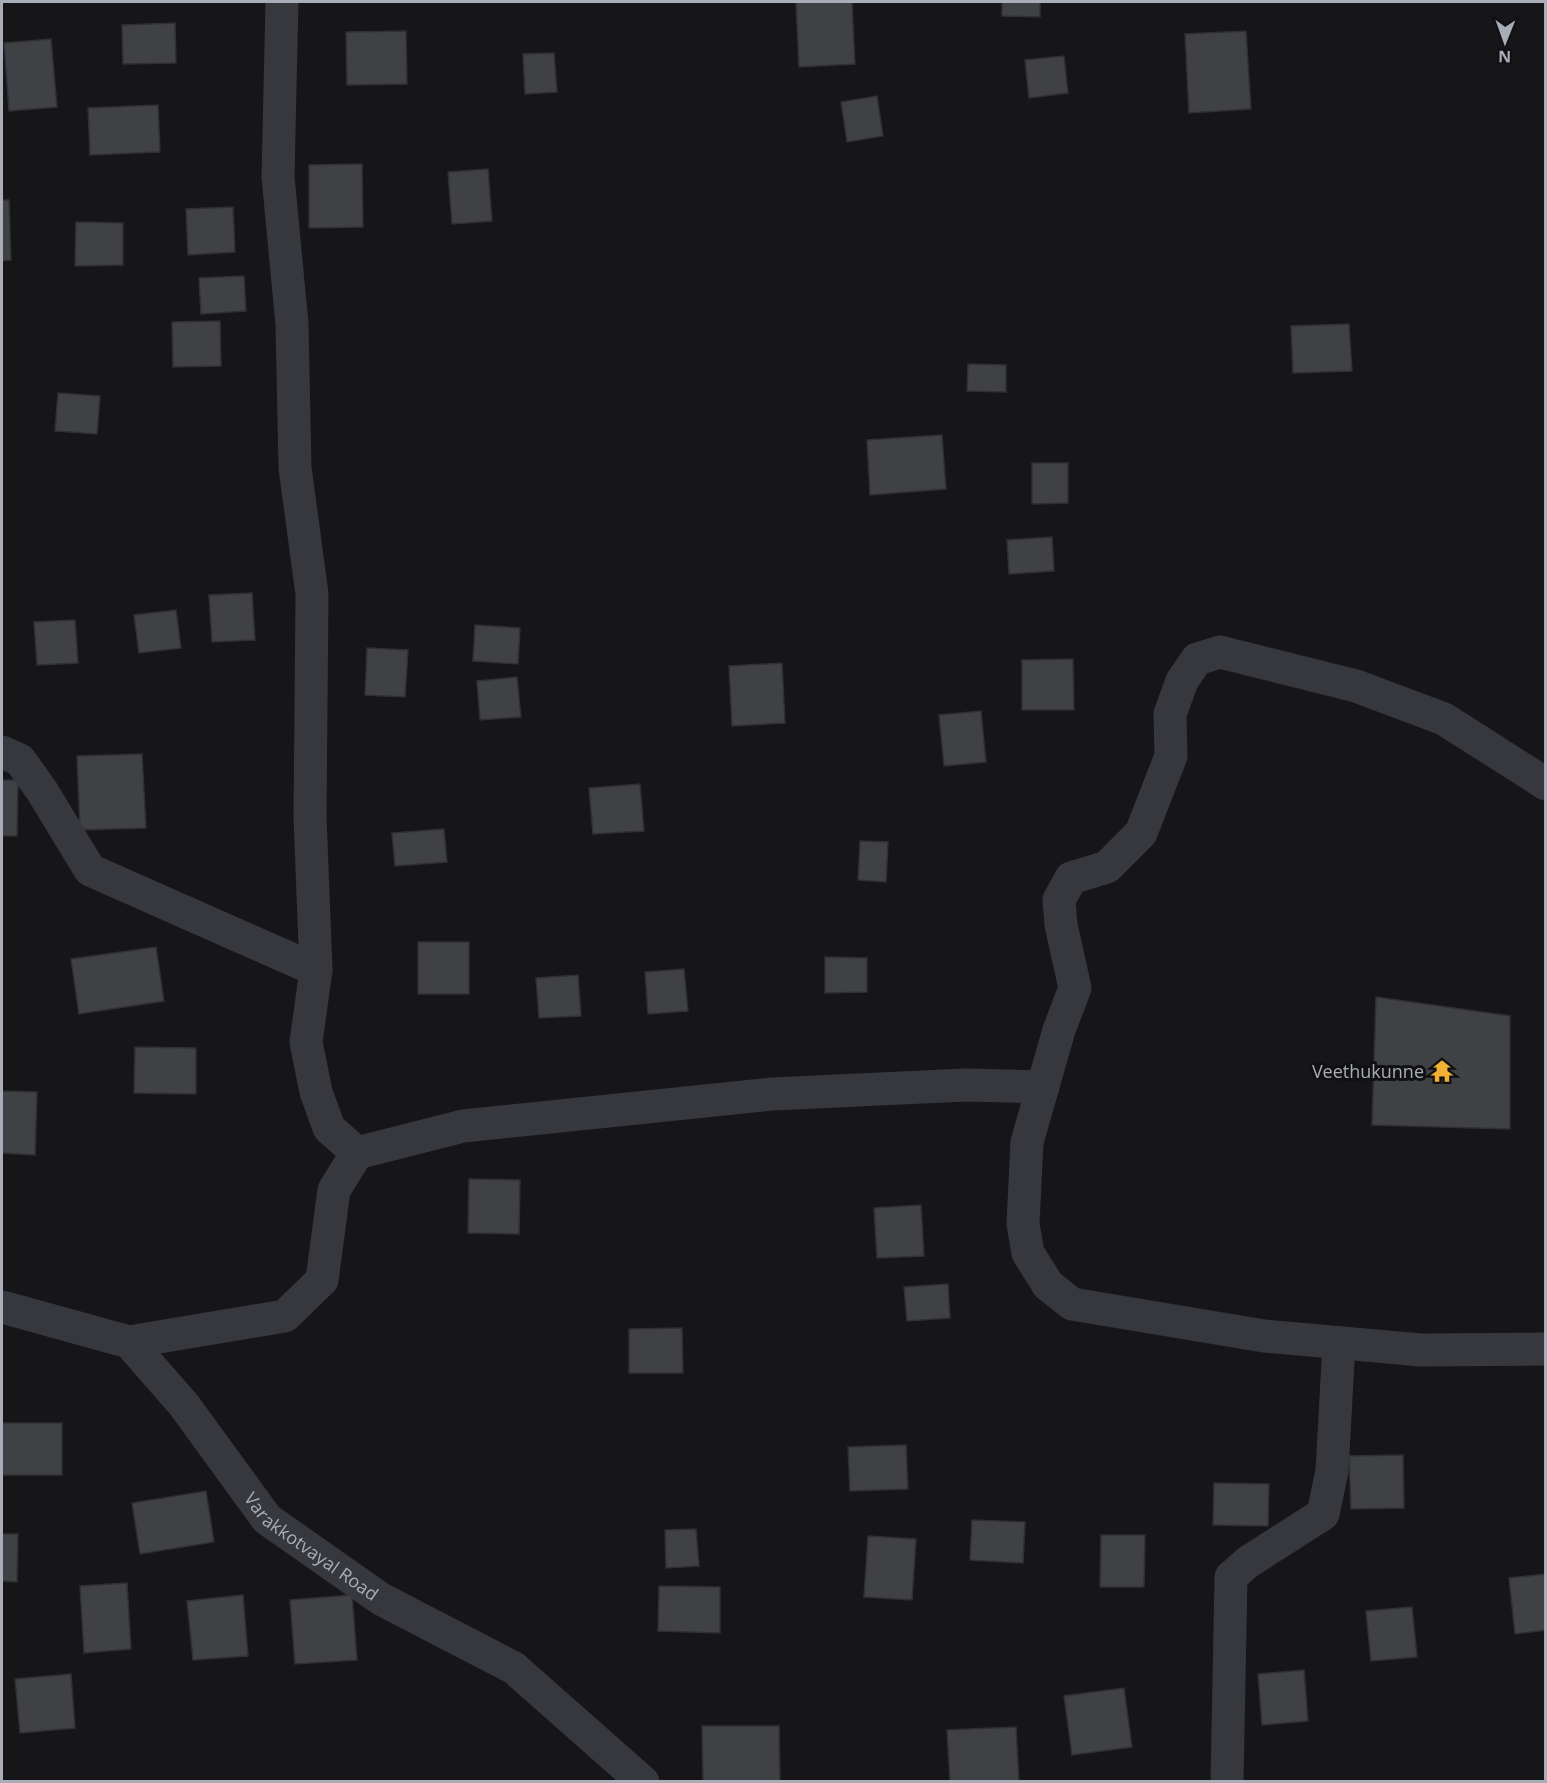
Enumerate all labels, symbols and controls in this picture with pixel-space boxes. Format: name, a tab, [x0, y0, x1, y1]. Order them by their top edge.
north arrow	[1475, 12, 1535, 72]
text: N	[1498, 46, 1511, 68]
temple icon: Veethukunne	[1429, 1058, 1455, 1084]
place label: Veethukunne	[1312, 1059, 1424, 1083]
street label: Varakkotvayal Road	[239, 1487, 384, 1606]

